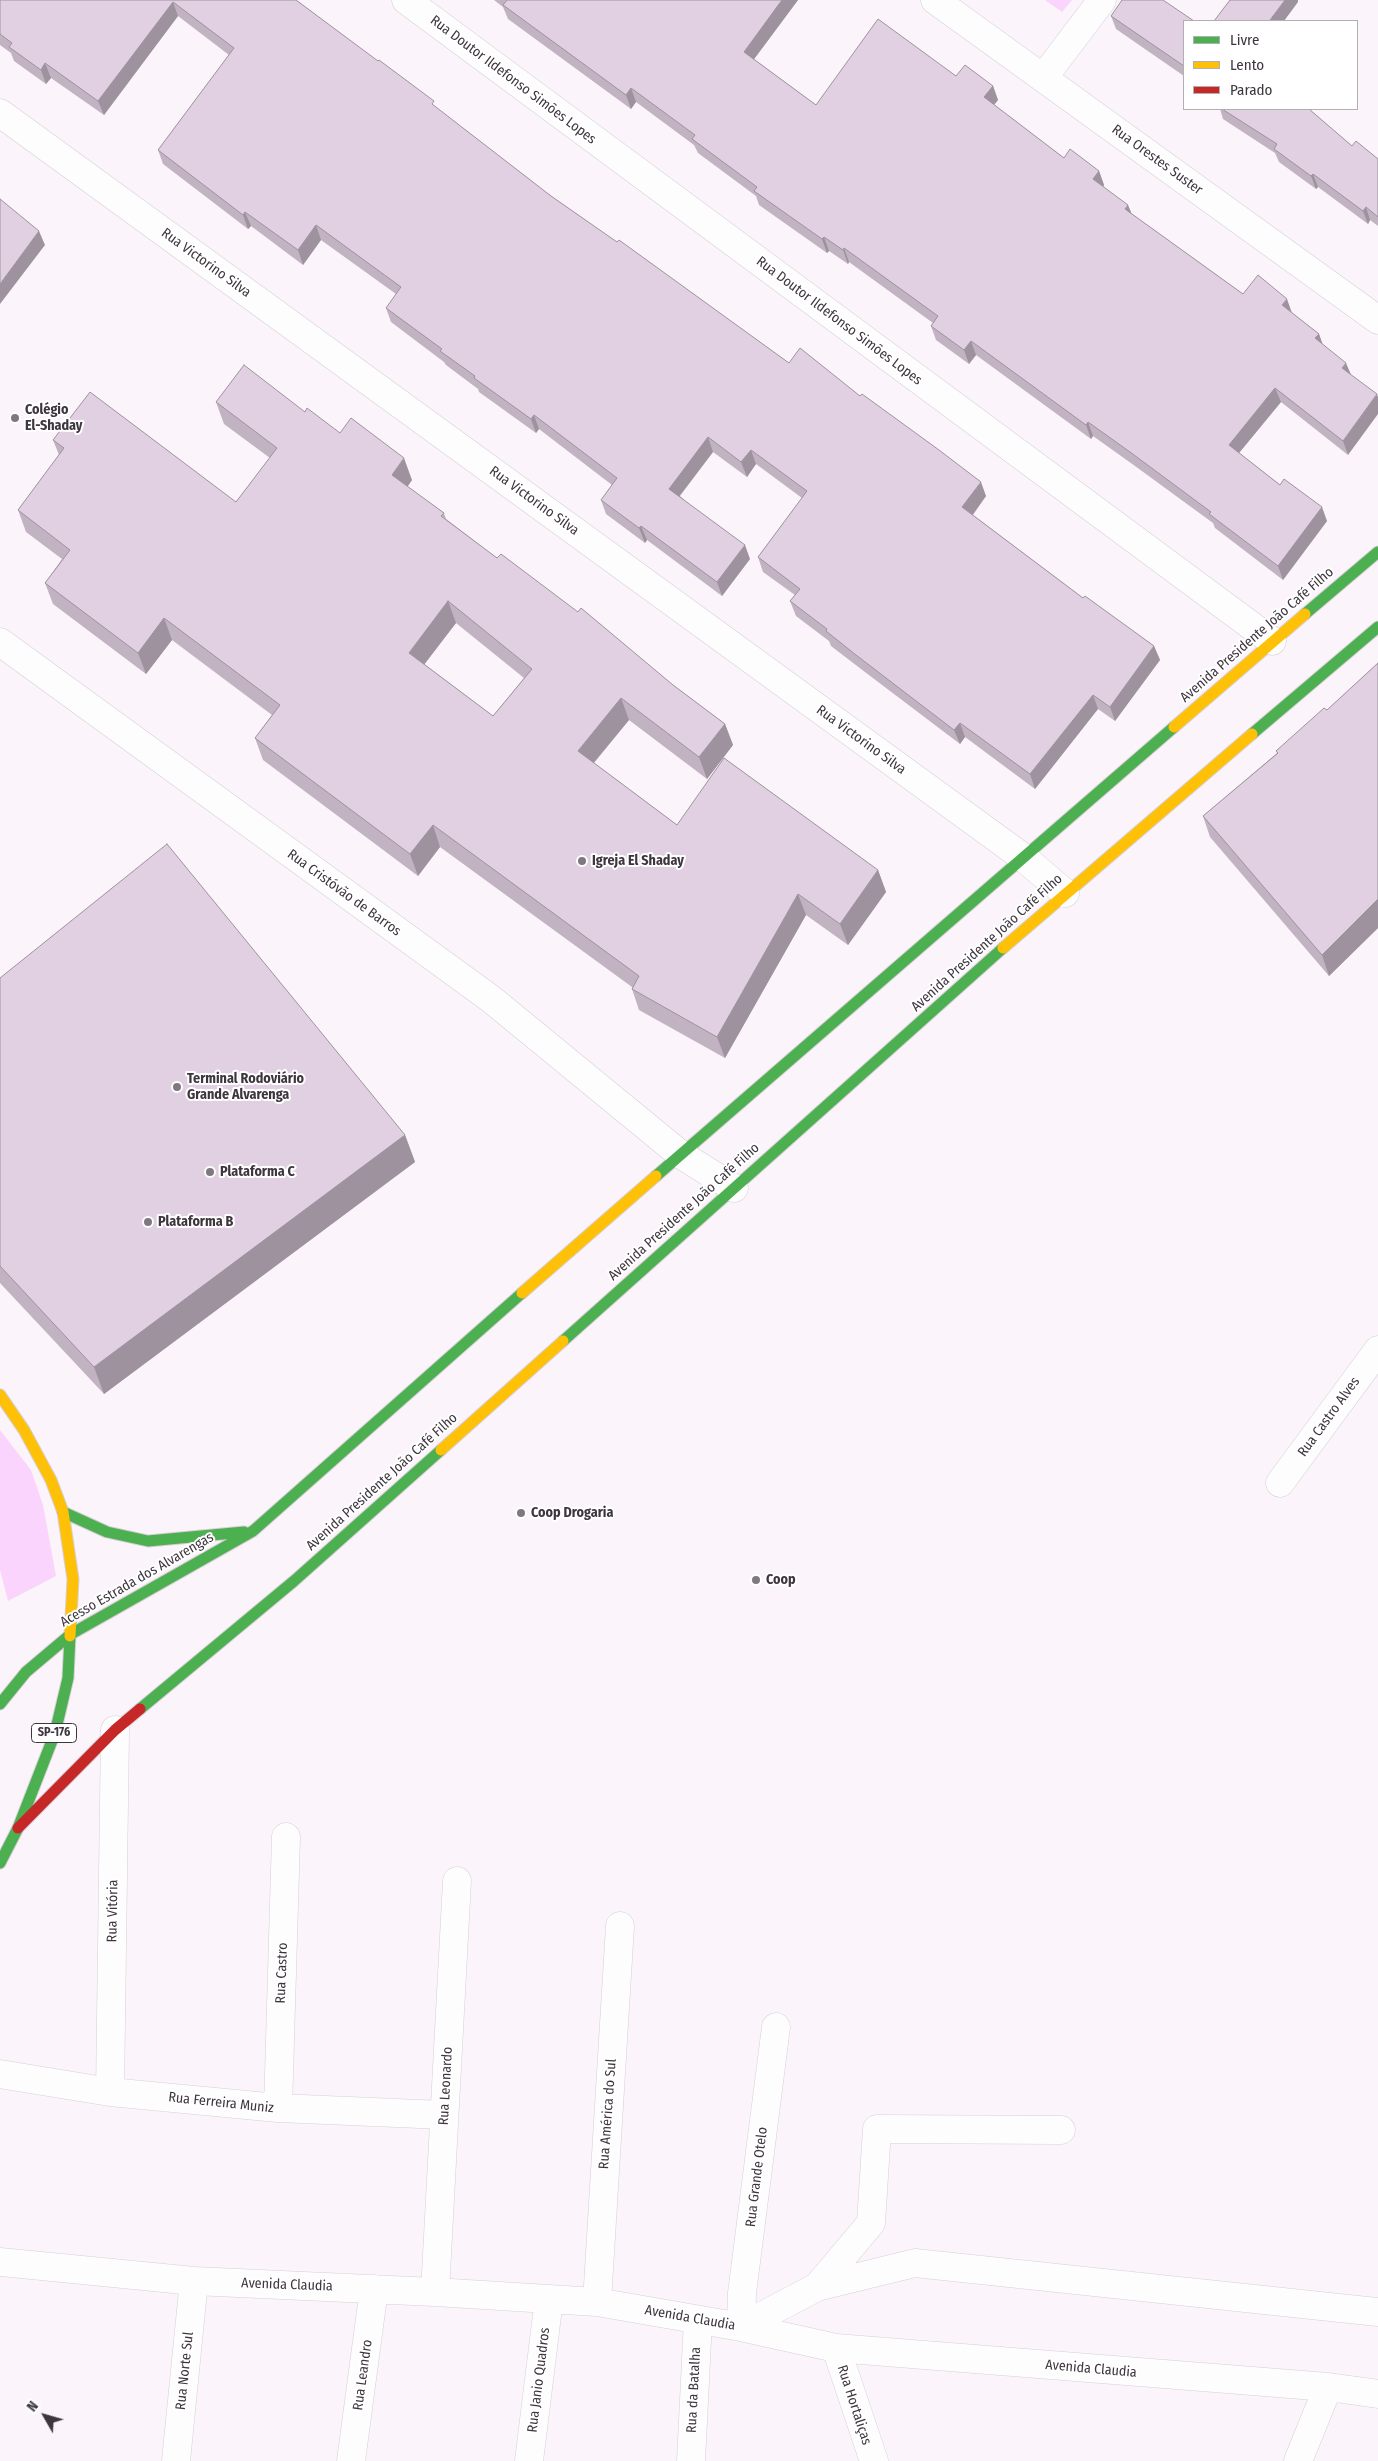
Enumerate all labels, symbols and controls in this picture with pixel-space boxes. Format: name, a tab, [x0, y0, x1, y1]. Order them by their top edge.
street label: Rua Doutor Ildefonso Simões Lopes	[427, 12, 599, 148]
legend	[1183, 20, 1358, 110]
text: Livre	[1230, 31, 1259, 49]
text: Lento	[1230, 56, 1264, 74]
text: Parado	[1230, 81, 1272, 99]
street label: Rua Orestes Suster	[1108, 121, 1206, 199]
street label: Rua Victorino Silva	[158, 225, 254, 301]
street label: Rua Doutor Ildefonso Simões Lopes	[753, 253, 925, 389]
place label: Colégio El-Shaday	[25, 402, 83, 434]
marker: Colégio El-Shaday	[9, 412, 21, 424]
street label: Rua Victorino Silva	[486, 463, 582, 539]
street label: Avenida Presidente João Café Filho	[1177, 564, 1337, 706]
street label: Rua Victorino Silva	[813, 702, 909, 778]
street label: Rua Cristóvão de Barros	[284, 846, 404, 940]
place label: Igreja El Shaday	[592, 853, 684, 869]
marker: Igreja El Shaday	[576, 855, 588, 867]
street label: Avenida Presidente João Café Filho	[908, 871, 1066, 1015]
place label: Terminal Rodoviário Grande Alvarenga	[187, 1071, 304, 1104]
marker: Terminal Rodoviário Grande Alvarenga	[171, 1081, 183, 1093]
street label: Avenida Presidente João Café Filho	[605, 1140, 763, 1284]
place label: Plataforma C	[220, 1164, 295, 1180]
marker: Plataforma C	[204, 1166, 216, 1178]
place label: Plataforma B	[158, 1214, 233, 1230]
marker: Plataforma B	[142, 1216, 154, 1228]
street label: Rua Castro Alves	[1294, 1374, 1364, 1460]
street label: Avenida Presidente João Café Filho	[303, 1410, 461, 1554]
place label: Coop Drogaria	[531, 1505, 613, 1521]
marker: Coop Drogaria	[515, 1507, 527, 1519]
street label: Acesso Estrada dos Alvarengas	[57, 1529, 217, 1631]
place label: Coop	[766, 1572, 796, 1588]
marker: Coop	[750, 1574, 762, 1586]
road number: SP-176	[32, 1724, 76, 1742]
street label: Rua Vitória	[104, 1879, 122, 1943]
street label: Rua Castro	[273, 1942, 291, 2004]
street label: Rua Leonardo	[436, 2046, 456, 2126]
street label: Rua América do Sul	[596, 2058, 620, 2170]
street label: Rua Ferreira Muniz	[168, 2089, 274, 2117]
street label: Rua Grande Otelo	[743, 2126, 771, 2228]
street label: Avenida Claudia	[241, 2275, 333, 2295]
street label: Avenida Claudia	[643, 2302, 737, 2334]
street label: Rua Janio Quadros	[524, 2327, 554, 2433]
street label: Rua Norte Sul	[173, 2331, 197, 2411]
street label: Rua Leandro	[350, 2338, 376, 2412]
street label: Rua da Batalha	[683, 2346, 705, 2434]
street label: Avenida Claudia	[1045, 2357, 1137, 2381]
street label: Rua Hortaliças	[833, 2363, 875, 2447]
north arrow	[20, 2391, 70, 2441]
text: N	[24, 2398, 42, 2415]

